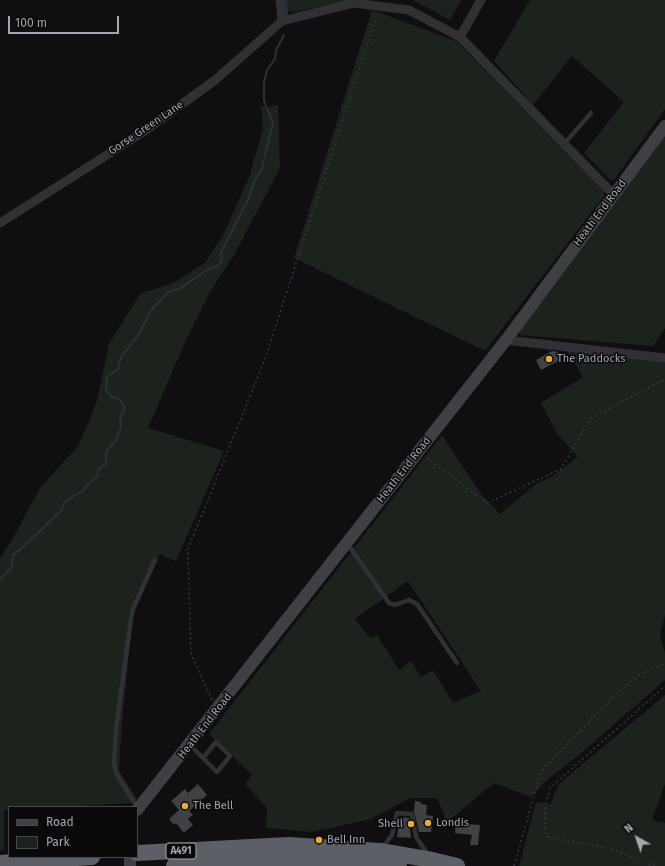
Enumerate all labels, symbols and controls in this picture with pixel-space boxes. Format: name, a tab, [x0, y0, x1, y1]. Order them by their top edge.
scale bar	[10, 8, 121, 34]
text: 100 m	[15, 16, 47, 30]
street label: Gorse Green Lane	[106, 98, 186, 158]
street label: Heath End Road	[571, 177, 629, 249]
place label: The Paddocks	[557, 352, 625, 366]
marker: The Paddocks	[544, 354, 554, 364]
street label: Heath End Road	[374, 435, 434, 505]
street label: Heath End Road	[175, 691, 235, 761]
place label: The Bell	[193, 799, 233, 813]
marker: The Bell	[180, 801, 190, 811]
legend	[8, 806, 138, 858]
text: Road	[46, 815, 74, 829]
place label: Londis	[436, 816, 469, 830]
place label: Shell	[378, 817, 403, 831]
marker: Londis	[423, 818, 433, 828]
north arrow	[617, 818, 657, 858]
marker: Shell	[406, 819, 416, 829]
text: N	[622, 821, 636, 836]
place label: Bell Inn	[327, 833, 365, 847]
text: Park	[46, 835, 70, 849]
marker: Bell Inn	[314, 835, 324, 845]
road number: A491	[166, 843, 196, 859]

